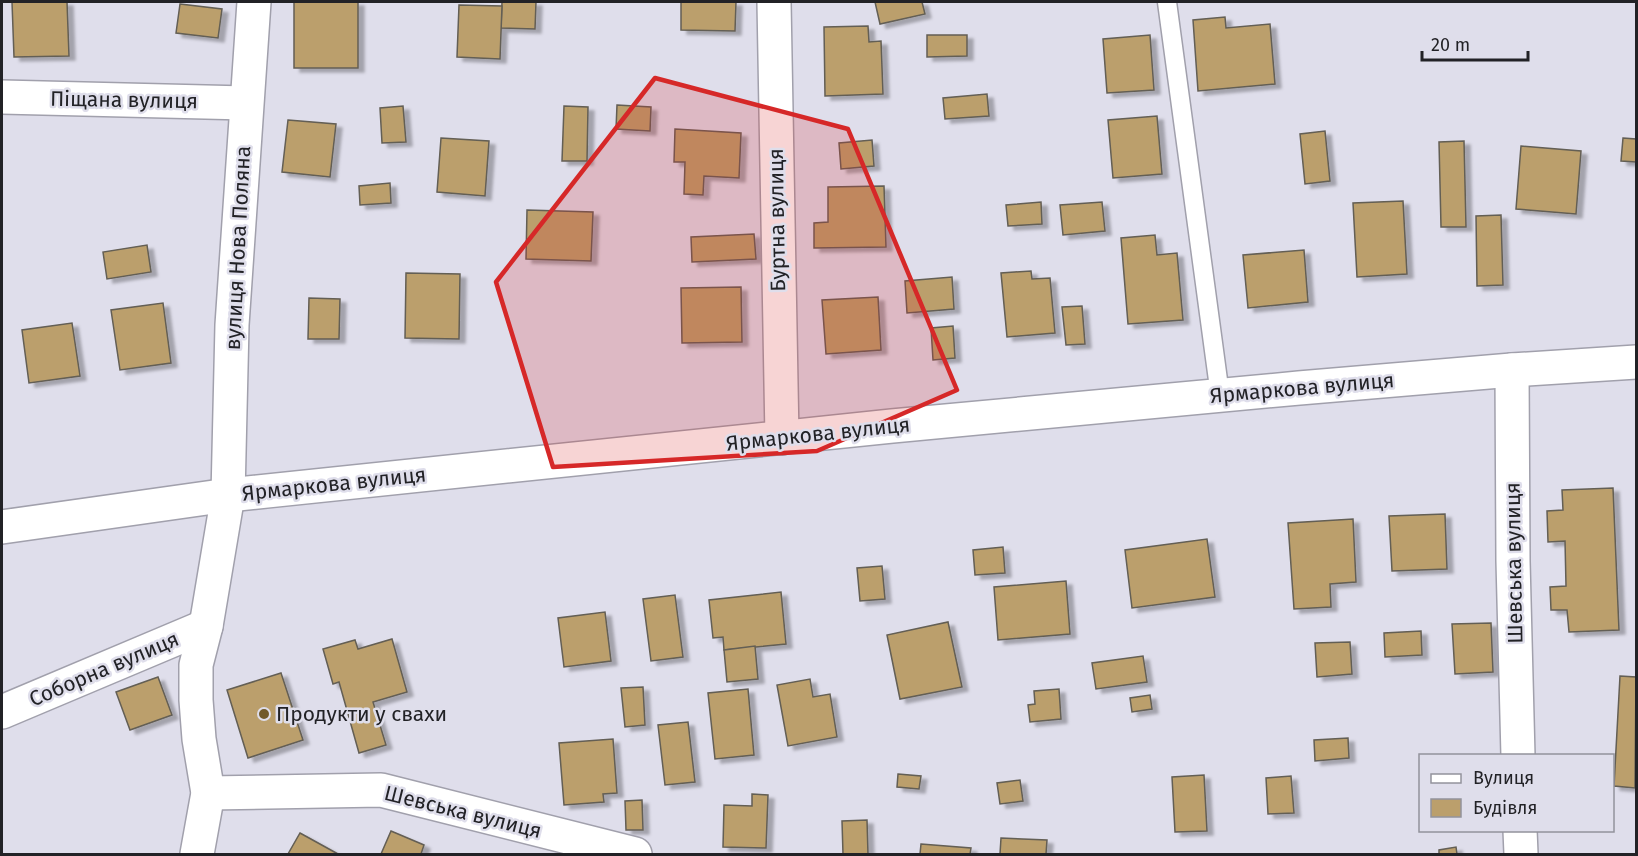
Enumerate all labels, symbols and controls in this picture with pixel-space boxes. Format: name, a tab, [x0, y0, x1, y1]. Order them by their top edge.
scale bar	[1422, 24, 1528, 62]
text: 20 m	[1431, 34, 1470, 56]
street label: Піщана вулиця	[50, 86, 198, 114]
street label: вулиця Нова Поляна	[220, 145, 256, 351]
street label: Буртна вулиця	[763, 148, 791, 292]
street label: Ярмаркова вулиця	[1209, 367, 1395, 409]
street label: Ярмаркова вулиця	[725, 411, 911, 457]
street label: Ярмаркова вулиця	[241, 461, 427, 507]
street label: Шевська вулиця	[1500, 482, 1528, 644]
street label: Соборна вулиця	[25, 626, 183, 712]
place label: Продукти у свахи	[276, 701, 447, 727]
marker: Продукти у свахи	[257, 707, 271, 721]
legend	[1419, 754, 1614, 832]
text: Вулиця	[1473, 767, 1534, 789]
street label: Шевська вулиця	[382, 780, 544, 844]
text: Будівля	[1473, 797, 1537, 819]

